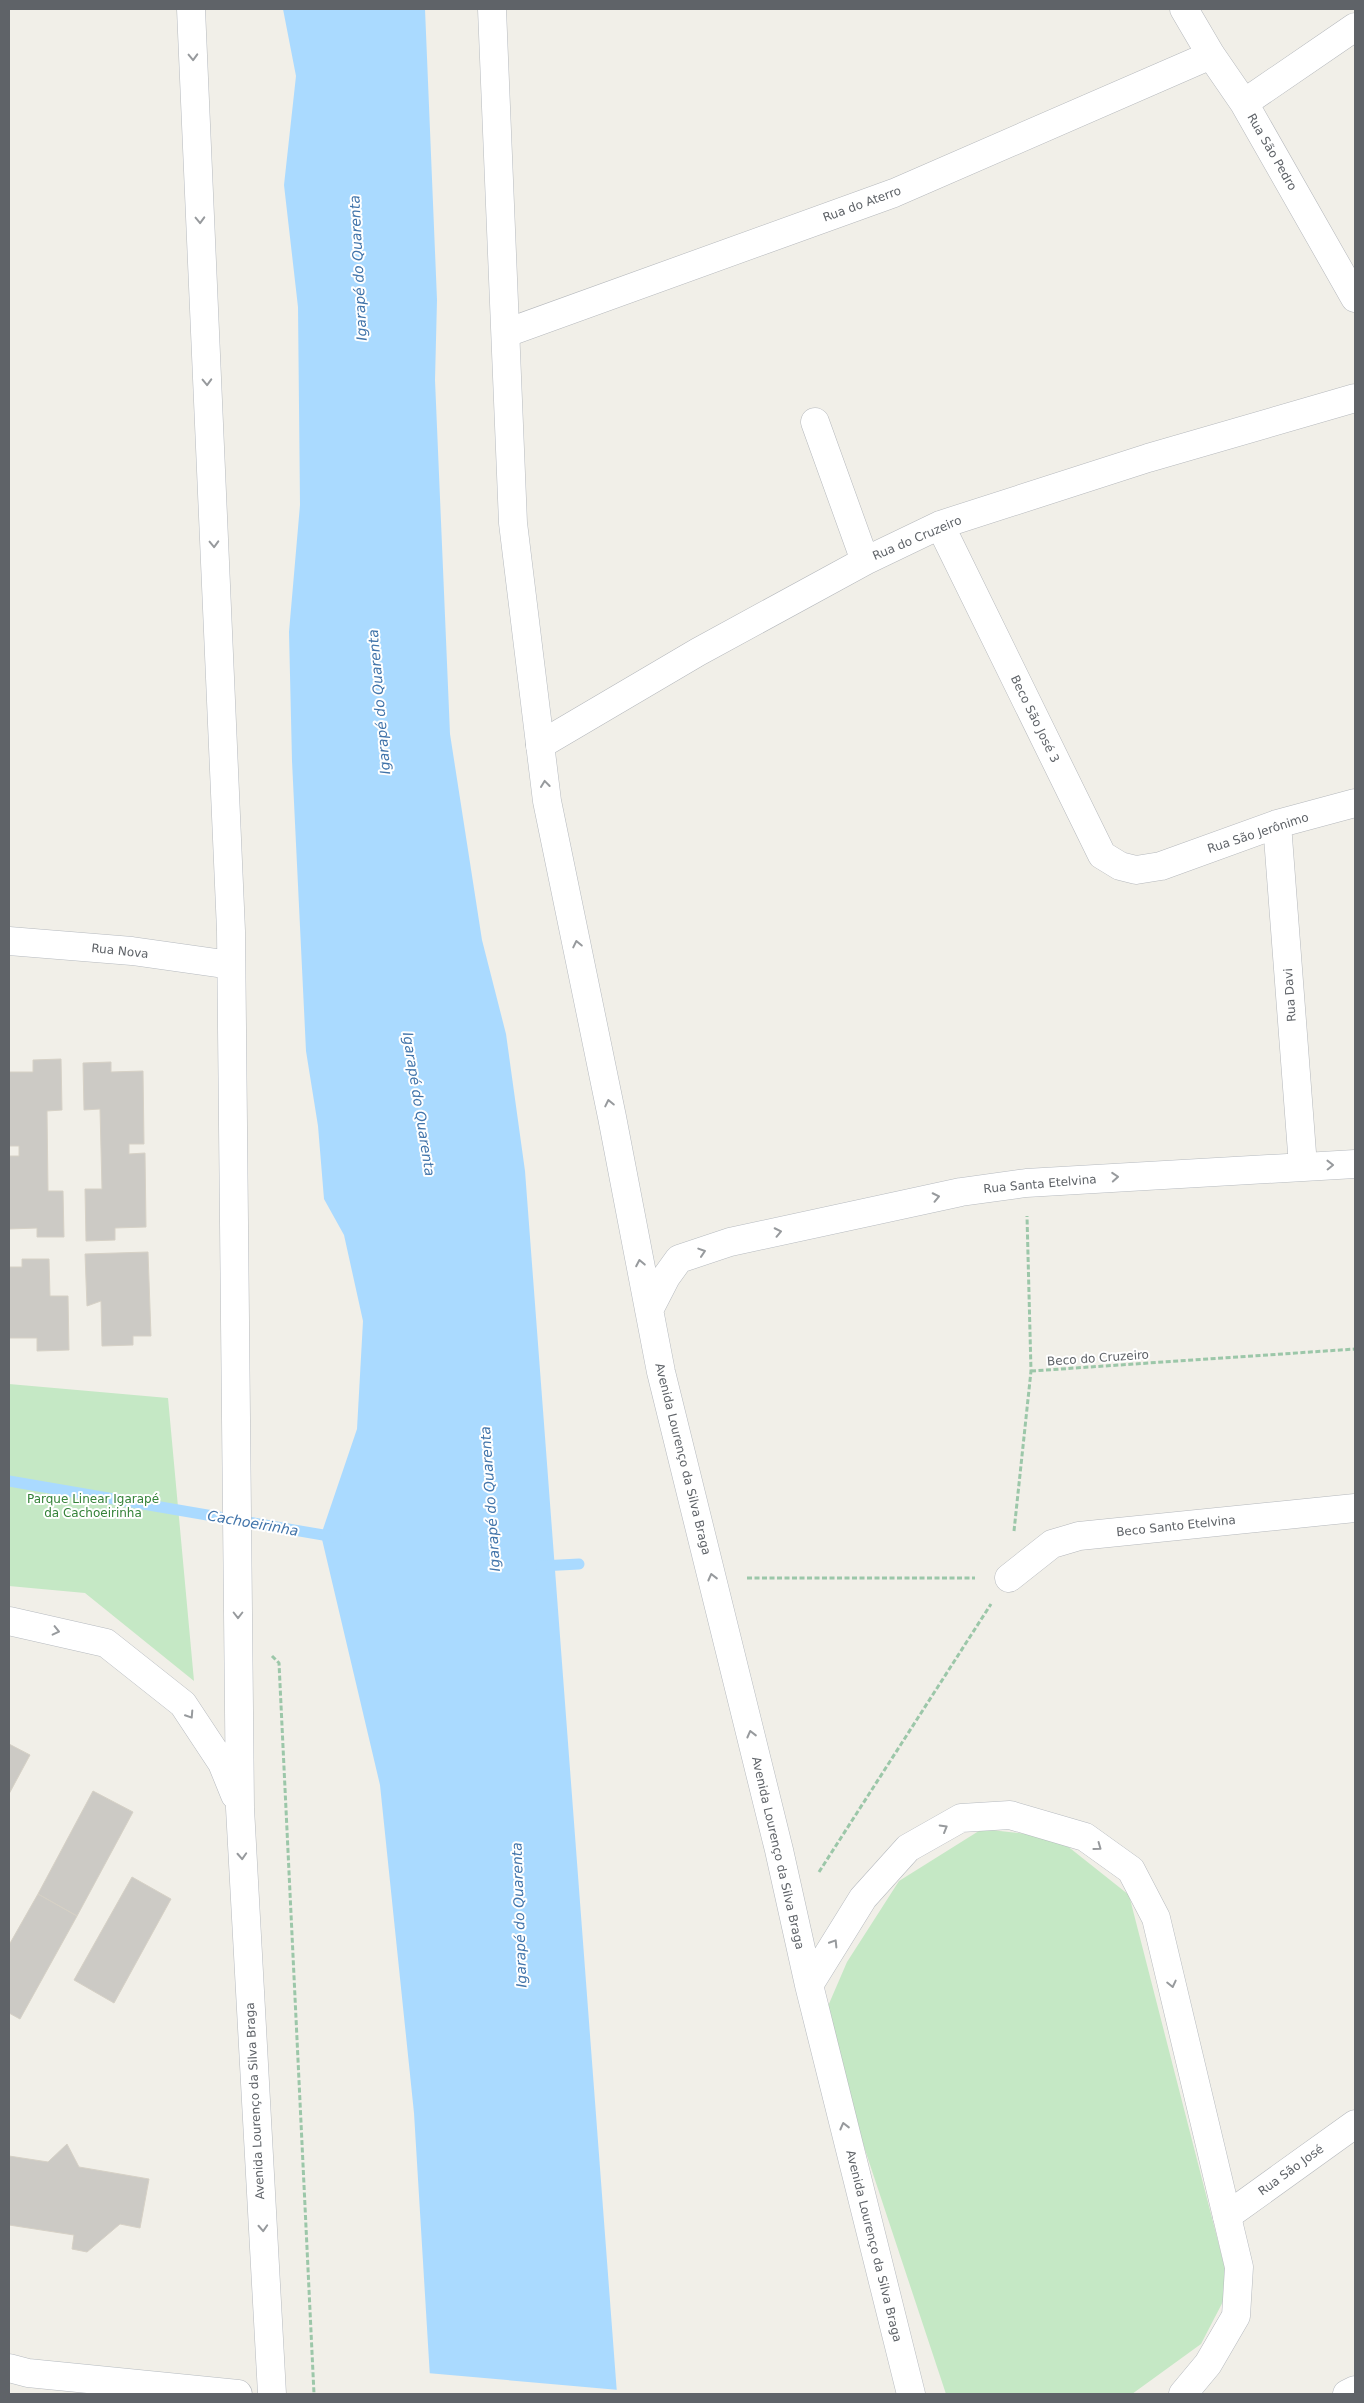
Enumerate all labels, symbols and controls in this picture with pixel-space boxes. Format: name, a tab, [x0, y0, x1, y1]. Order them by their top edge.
one-way arrow	[188, 54, 198, 62]
street label: Rua São Pedro	[1244, 111, 1300, 193]
street label: Rua do Aterro	[821, 183, 903, 225]
water label: Igarapé do Quarenta	[346, 195, 370, 341]
one-way arrow	[195, 216, 205, 224]
one-way arrow	[202, 378, 213, 386]
street label: Rua do Cruzeiro	[870, 513, 964, 563]
one-way arrow	[209, 541, 220, 549]
water label: Igarapé do Quarenta	[365, 629, 393, 775]
street label: Beco São José 3	[1008, 673, 1062, 765]
one-way arrow	[540, 780, 551, 788]
street label: Rua São Jerônimo	[1206, 810, 1310, 856]
one-way arrow	[572, 939, 582, 948]
street label: Rua Nova	[91, 941, 149, 961]
street label: Rua Davi	[1281, 968, 1299, 1022]
water label: Igarapé do Quarenta	[400, 1031, 438, 1177]
one-way arrow	[605, 1099, 615, 1107]
one-way arrow	[1326, 1160, 1334, 1170]
street label: Rua Santa Etelvina	[983, 1172, 1097, 1196]
one-way arrow	[1111, 1172, 1119, 1183]
one-way arrow	[932, 1193, 941, 1203]
one-way arrow	[773, 1227, 782, 1238]
one-way arrow	[697, 1247, 706, 1257]
one-way arrow	[635, 1258, 646, 1267]
street label: Beco do Cruzeiro	[1047, 1347, 1149, 1369]
street label: Avenida Lourenço da Silva Braga	[652, 1362, 714, 1556]
water label: Igarapé do Quarenta	[477, 1426, 503, 1572]
park label: Parque Linear Igarapé da Cachoeirinha	[27, 1492, 159, 1520]
water label: Cachoeirinha	[206, 1507, 300, 1539]
street label: Beco Santo Etelvina	[1115, 1513, 1237, 1539]
one-way arrow	[707, 1572, 718, 1581]
one-way arrow	[233, 1611, 243, 1619]
one-way arrow	[52, 1625, 61, 1636]
one-way arrow	[184, 1709, 194, 1718]
one-way arrow	[746, 1730, 757, 1739]
street label: Avenida Lourenço da Silva Braga	[749, 1755, 807, 1951]
one-way arrow	[939, 1824, 948, 1834]
one-way arrow	[1092, 1841, 1102, 1850]
water label: Igarapé do Quarenta	[508, 1842, 530, 1988]
one-way arrow	[237, 1853, 248, 1861]
one-way arrow	[828, 1940, 838, 1949]
one-way arrow	[1166, 1980, 1177, 1989]
street label: Avenida Lourenço da Silva Braga	[243, 2002, 267, 2200]
one-way arrow	[839, 2122, 850, 2131]
street label: Rua São José	[1256, 2142, 1326, 2198]
street label: Avenida Lourenço da Silva Braga	[843, 2149, 905, 2343]
one-way arrow	[257, 2224, 268, 2232]

